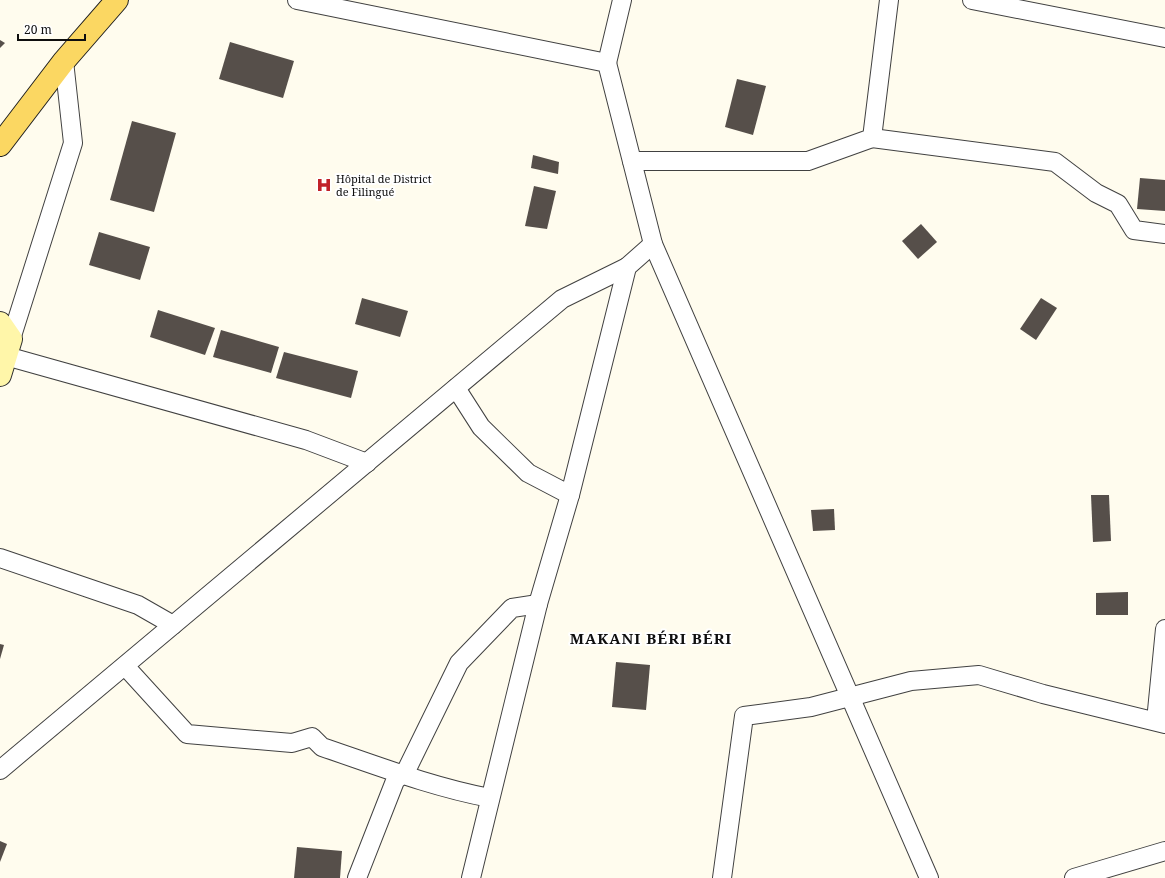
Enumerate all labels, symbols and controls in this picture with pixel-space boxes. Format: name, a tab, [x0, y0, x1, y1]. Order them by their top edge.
scale bar	[18, 16, 85, 42]
text: 20 m	[24, 21, 52, 38]
place label: Hôpital de District de Filingué	[336, 171, 432, 199]
hospital icon: Hôpital de District de Filingué	[315, 176, 333, 194]
district label: MAKANI BÉRI BÉRI	[570, 628, 732, 648]

